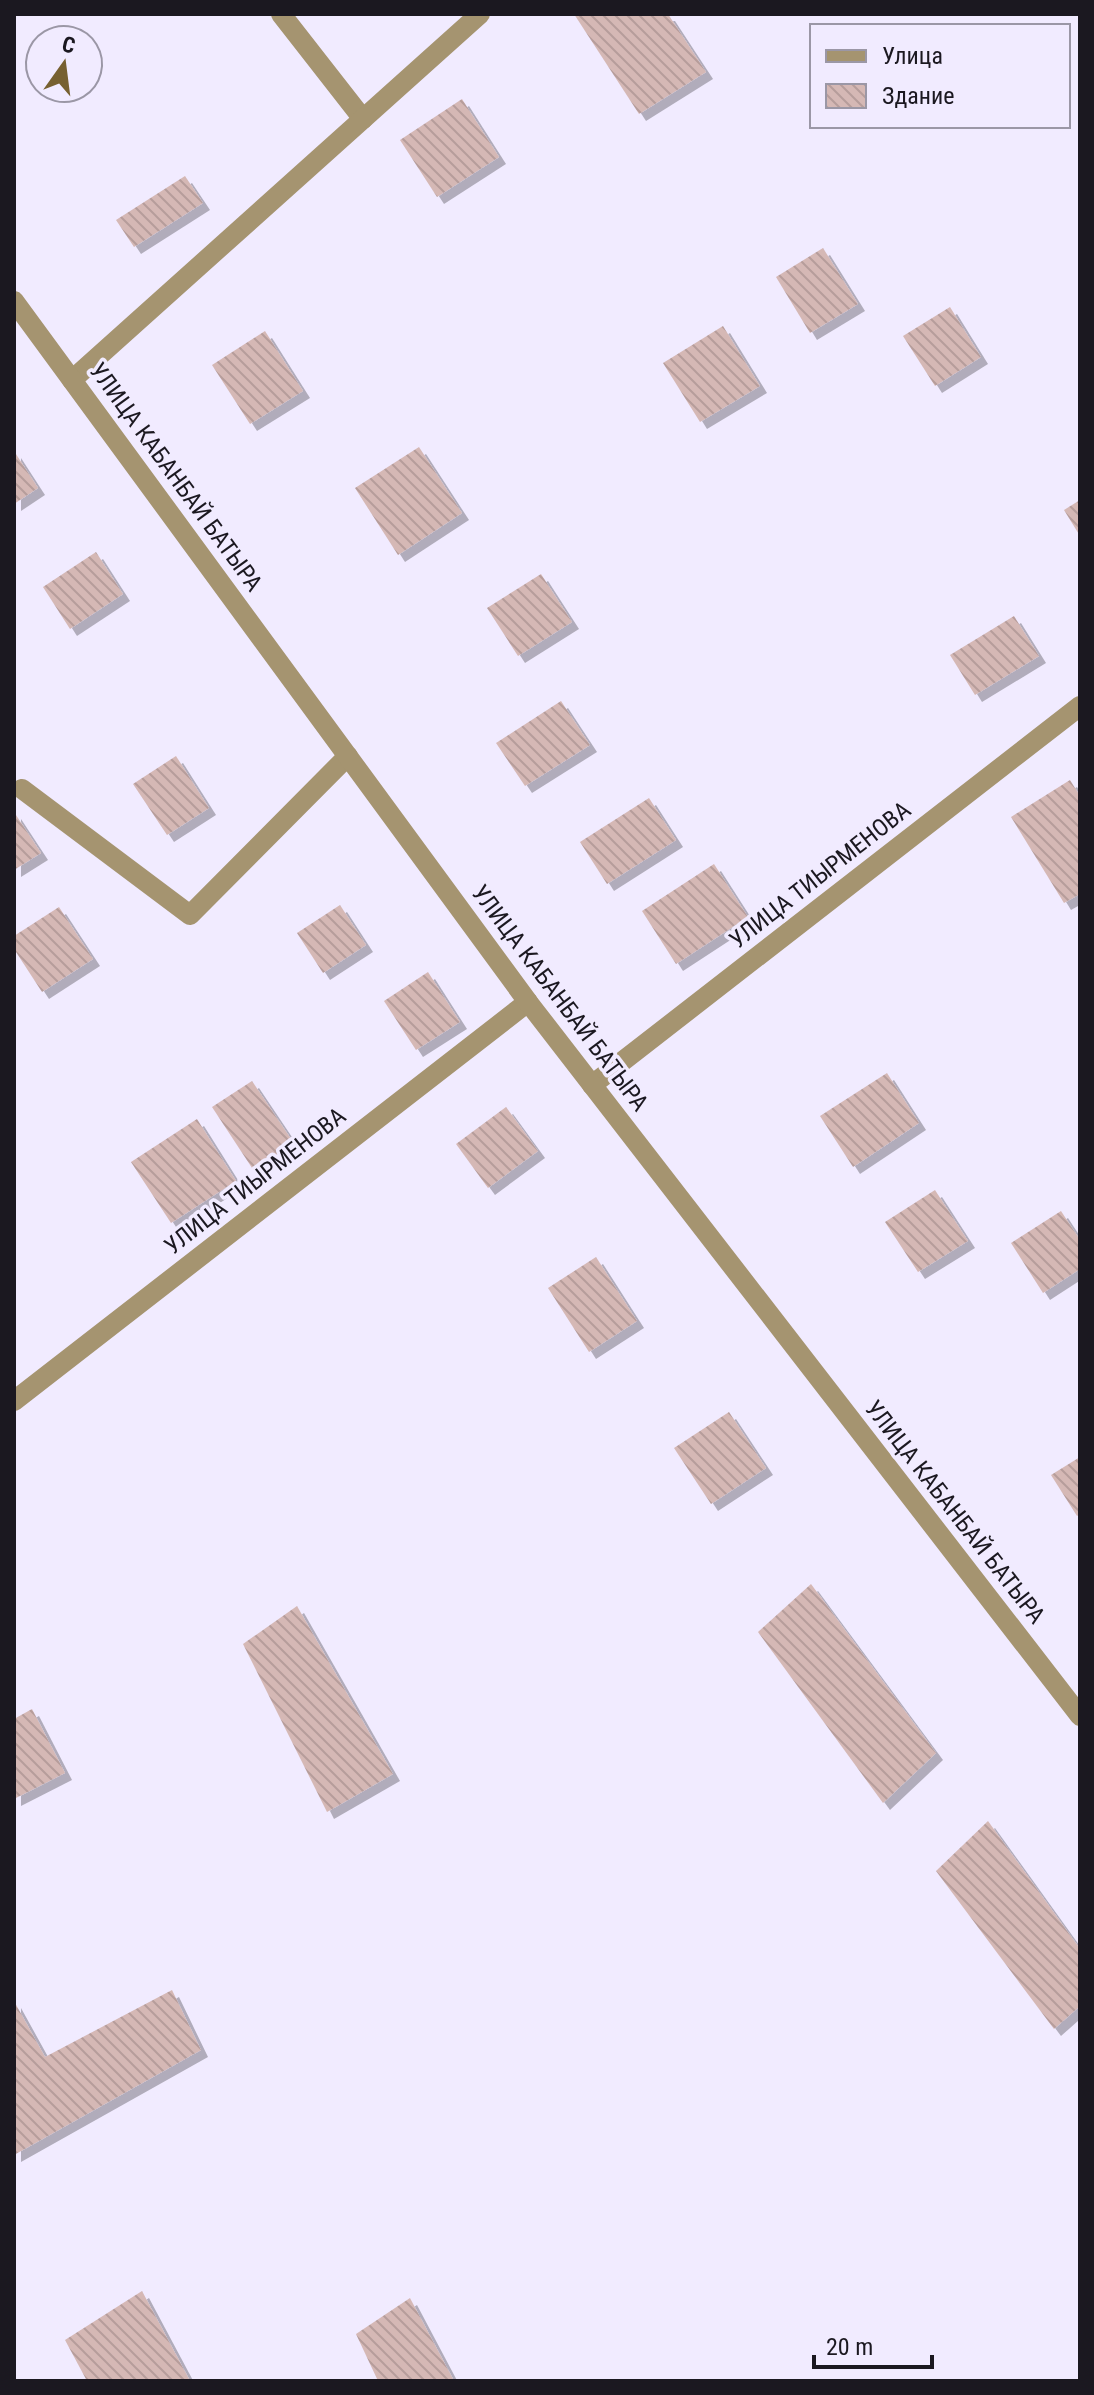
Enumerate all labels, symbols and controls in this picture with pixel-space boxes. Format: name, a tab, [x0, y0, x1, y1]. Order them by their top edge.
north arrow	[24, 24, 104, 104]
legend	[810, 24, 1070, 128]
text: С	[60, 31, 78, 59]
text: Улица	[882, 42, 943, 70]
text: Здание	[882, 82, 954, 110]
street label: УЛИЦА КАБАНБАЙ БАТЫРА	[84, 357, 268, 597]
street label: УЛИЦА ТИЫРМЕНОВА	[724, 796, 916, 954]
street label: УЛИЦА КАБАНБАЙ БАТЫРА	[466, 880, 654, 1117]
street label: УЛИЦА ТИЫРМЕНОВА	[159, 1102, 351, 1260]
street label: УЛИЦА КАБАНБАЙ БАТЫРА	[859, 1395, 1051, 1629]
scale bar	[814, 2319, 932, 2369]
text: 20 m	[826, 2333, 873, 2361]

